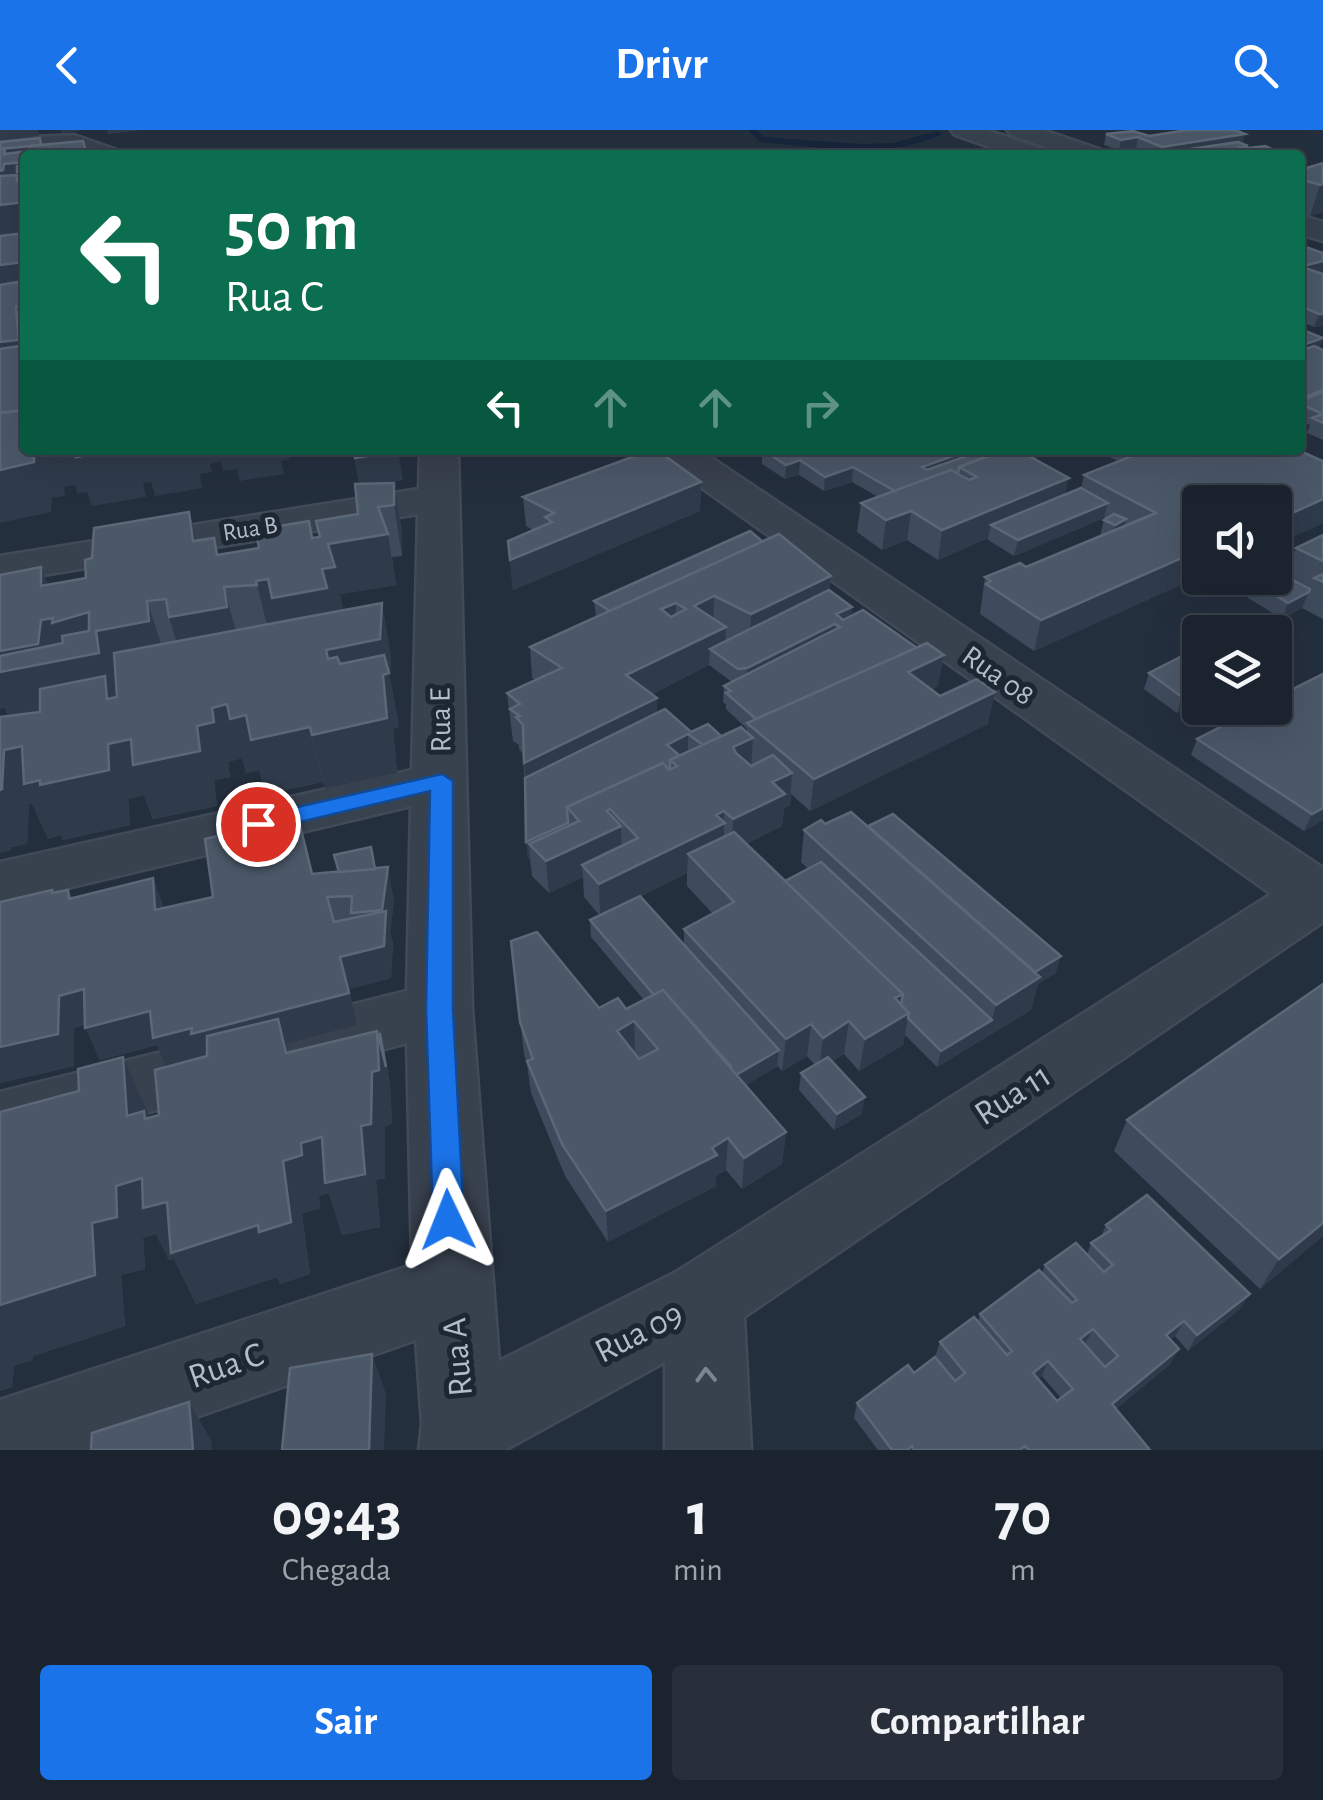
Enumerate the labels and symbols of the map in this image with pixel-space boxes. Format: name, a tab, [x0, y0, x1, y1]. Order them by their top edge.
street label: Rua B	[221, 512, 279, 546]
street label: Rua 08	[957, 641, 1039, 711]
street label: Rua E	[425, 687, 457, 753]
pin	[216, 782, 301, 867]
street label: Rua 11	[969, 1058, 1057, 1132]
position arrow	[396, 1168, 500, 1272]
street label: Rua 09	[589, 1296, 689, 1370]
street label: Rua A	[437, 1316, 479, 1398]
street label: Rua C	[184, 1337, 268, 1395]
one-way arrow	[695, 1366, 716, 1382]

